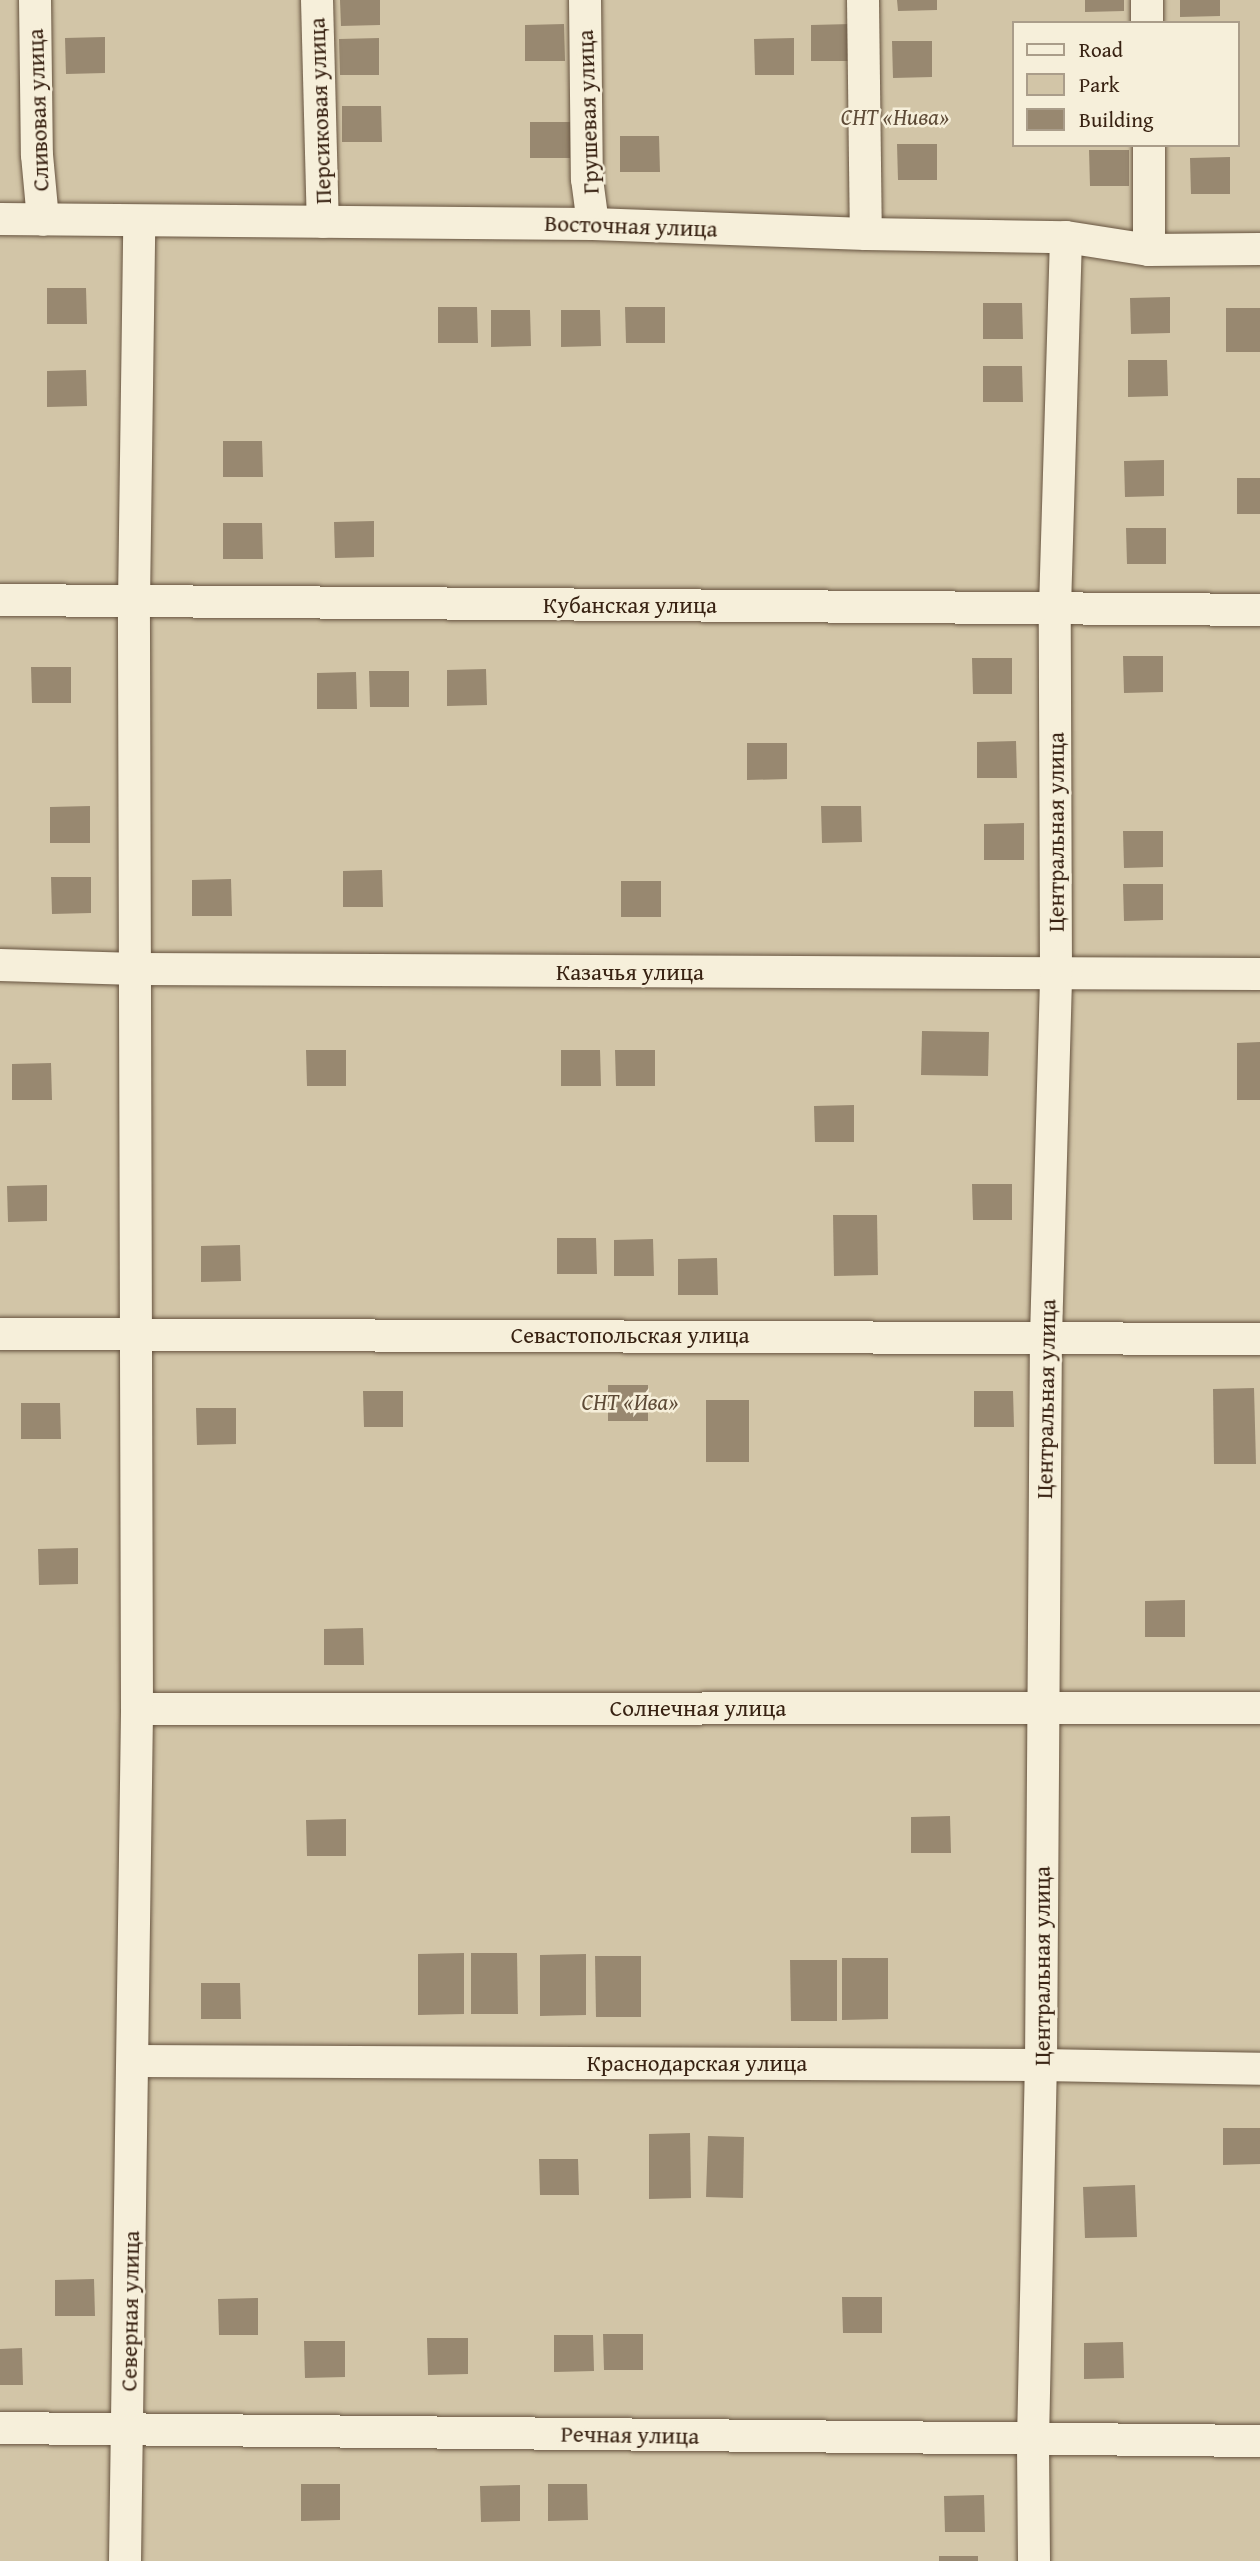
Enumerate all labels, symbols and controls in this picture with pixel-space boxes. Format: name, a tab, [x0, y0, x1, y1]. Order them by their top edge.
street label: Персиковая улица	[303, 17, 337, 205]
legend	[1012, 21, 1239, 147]
street label: Сливовая улица	[21, 28, 55, 192]
street label: Грушевая улица	[571, 29, 605, 195]
text: Road	[1079, 34, 1123, 65]
text: Park	[1079, 69, 1120, 100]
park label: СНТ «Нива»	[841, 103, 949, 131]
text: Building	[1079, 104, 1153, 135]
street label: Восточная улица	[544, 209, 718, 243]
street label: Кубанская улица	[543, 591, 717, 619]
street label: Центральная улица	[1042, 732, 1070, 932]
street label: Казачья улица	[556, 958, 704, 986]
street label: Центральная улица	[1030, 1299, 1062, 1499]
street label: Севастопольская улица	[511, 1321, 749, 1349]
park label: СНТ «Ива»	[582, 1388, 678, 1416]
street label: Солнечная улица	[610, 1694, 786, 1722]
street label: Центральная улица	[1028, 1866, 1056, 2066]
street label: Краснодарская улица	[587, 2049, 807, 2077]
street label: Северная улица	[115, 2230, 145, 2392]
street label: Речная улица	[560, 2420, 700, 2450]

